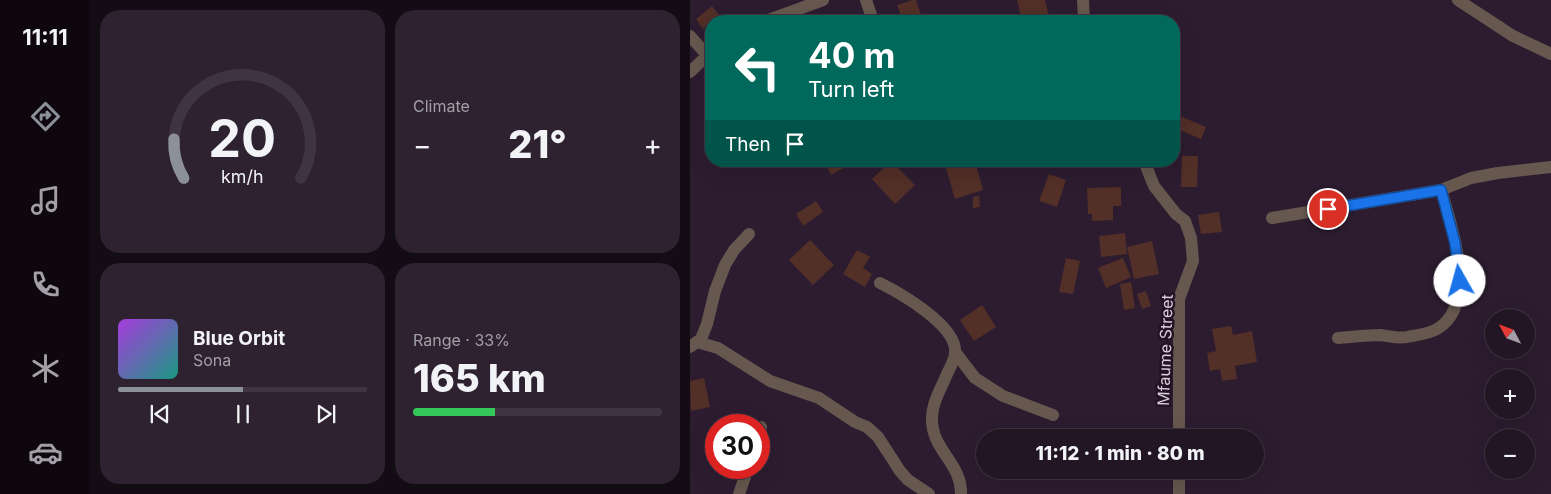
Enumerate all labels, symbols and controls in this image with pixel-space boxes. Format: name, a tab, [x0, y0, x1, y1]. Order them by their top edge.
text: 11:11	[22, 24, 68, 50]
text: 40 m	[808, 34, 896, 76]
icon: left	[725, 35, 790, 100]
text: Turn left	[808, 76, 894, 102]
text: Climate	[413, 96, 470, 116]
icon: directions	[28, 99, 63, 134]
text: 20	[209, 107, 276, 170]
text: 21°	[508, 121, 567, 167]
text: −	[413, 128, 432, 162]
text: +	[643, 128, 662, 162]
icon: arrive	[781, 130, 809, 158]
text: Then	[725, 133, 771, 156]
text: km/h	[221, 166, 264, 187]
icon: music	[28, 183, 63, 218]
pin	[1307, 188, 1349, 230]
icon: arrive	[1314, 195, 1342, 223]
position arrow	[1433, 254, 1485, 306]
icon: phone	[28, 267, 63, 302]
street label: Mfaume Street	[1153, 294, 1177, 406]
north arrow	[1485, 309, 1535, 359]
map controls	[1485, 309, 1535, 479]
text: Blue Orbit	[193, 327, 285, 350]
text: Range · 33%	[413, 330, 510, 350]
text: Sona	[193, 350, 231, 370]
icon: climate	[28, 351, 63, 386]
text: 165 km	[413, 355, 546, 401]
button: +	[1485, 369, 1535, 419]
icon: previous	[146, 400, 174, 428]
icon: pause	[229, 400, 257, 428]
icon: next	[312, 400, 340, 428]
speed limit sign: 30	[705, 414, 770, 479]
button: −	[1485, 429, 1535, 479]
icon: car	[28, 435, 63, 470]
text: 11:12 · 1 min · 80 m	[1035, 442, 1205, 465]

